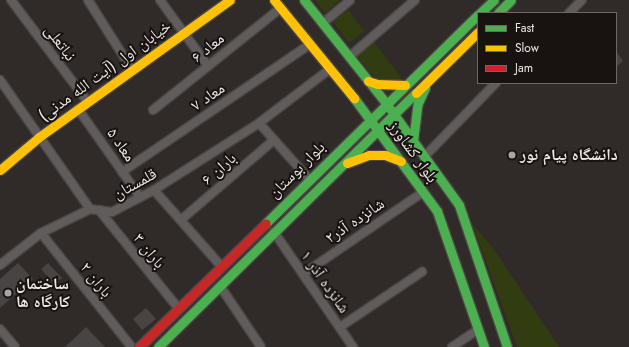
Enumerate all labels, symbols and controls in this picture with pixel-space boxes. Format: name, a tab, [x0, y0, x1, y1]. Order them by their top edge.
legend	[477, 12, 617, 84]
street label: خیابان اول (آیت الله مدنی)	[35, 17, 175, 125]
text: Fast	[515, 19, 534, 37]
street label: نباتعلی	[40, 21, 80, 65]
street label: معاد ۶	[188, 29, 228, 67]
text: Slow	[515, 39, 539, 57]
text: Jam	[515, 59, 533, 77]
street label: معاد ۷	[187, 79, 229, 115]
street label: بلوار کشاورز	[384, 117, 442, 187]
street label: معاد ۵	[103, 125, 139, 165]
street label: بلوار بوستان	[265, 138, 329, 202]
place label: دانشگاه پیام نور	[520, 145, 618, 165]
street label: باران ۶	[198, 149, 240, 189]
marker: دانشگاه پیام نور	[507, 150, 517, 160]
street label: قلمستان	[110, 164, 160, 204]
street label: شانزده آذر۲	[322, 194, 388, 248]
street label: باران ۳	[129, 229, 169, 273]
street label: شانزده آذر ۱	[296, 247, 354, 317]
street label: باران ۲	[76, 258, 116, 302]
place label: ساختمان کارگاه ها	[16, 274, 70, 312]
marker: ساختمان کارگاه ها	[3, 288, 13, 298]

